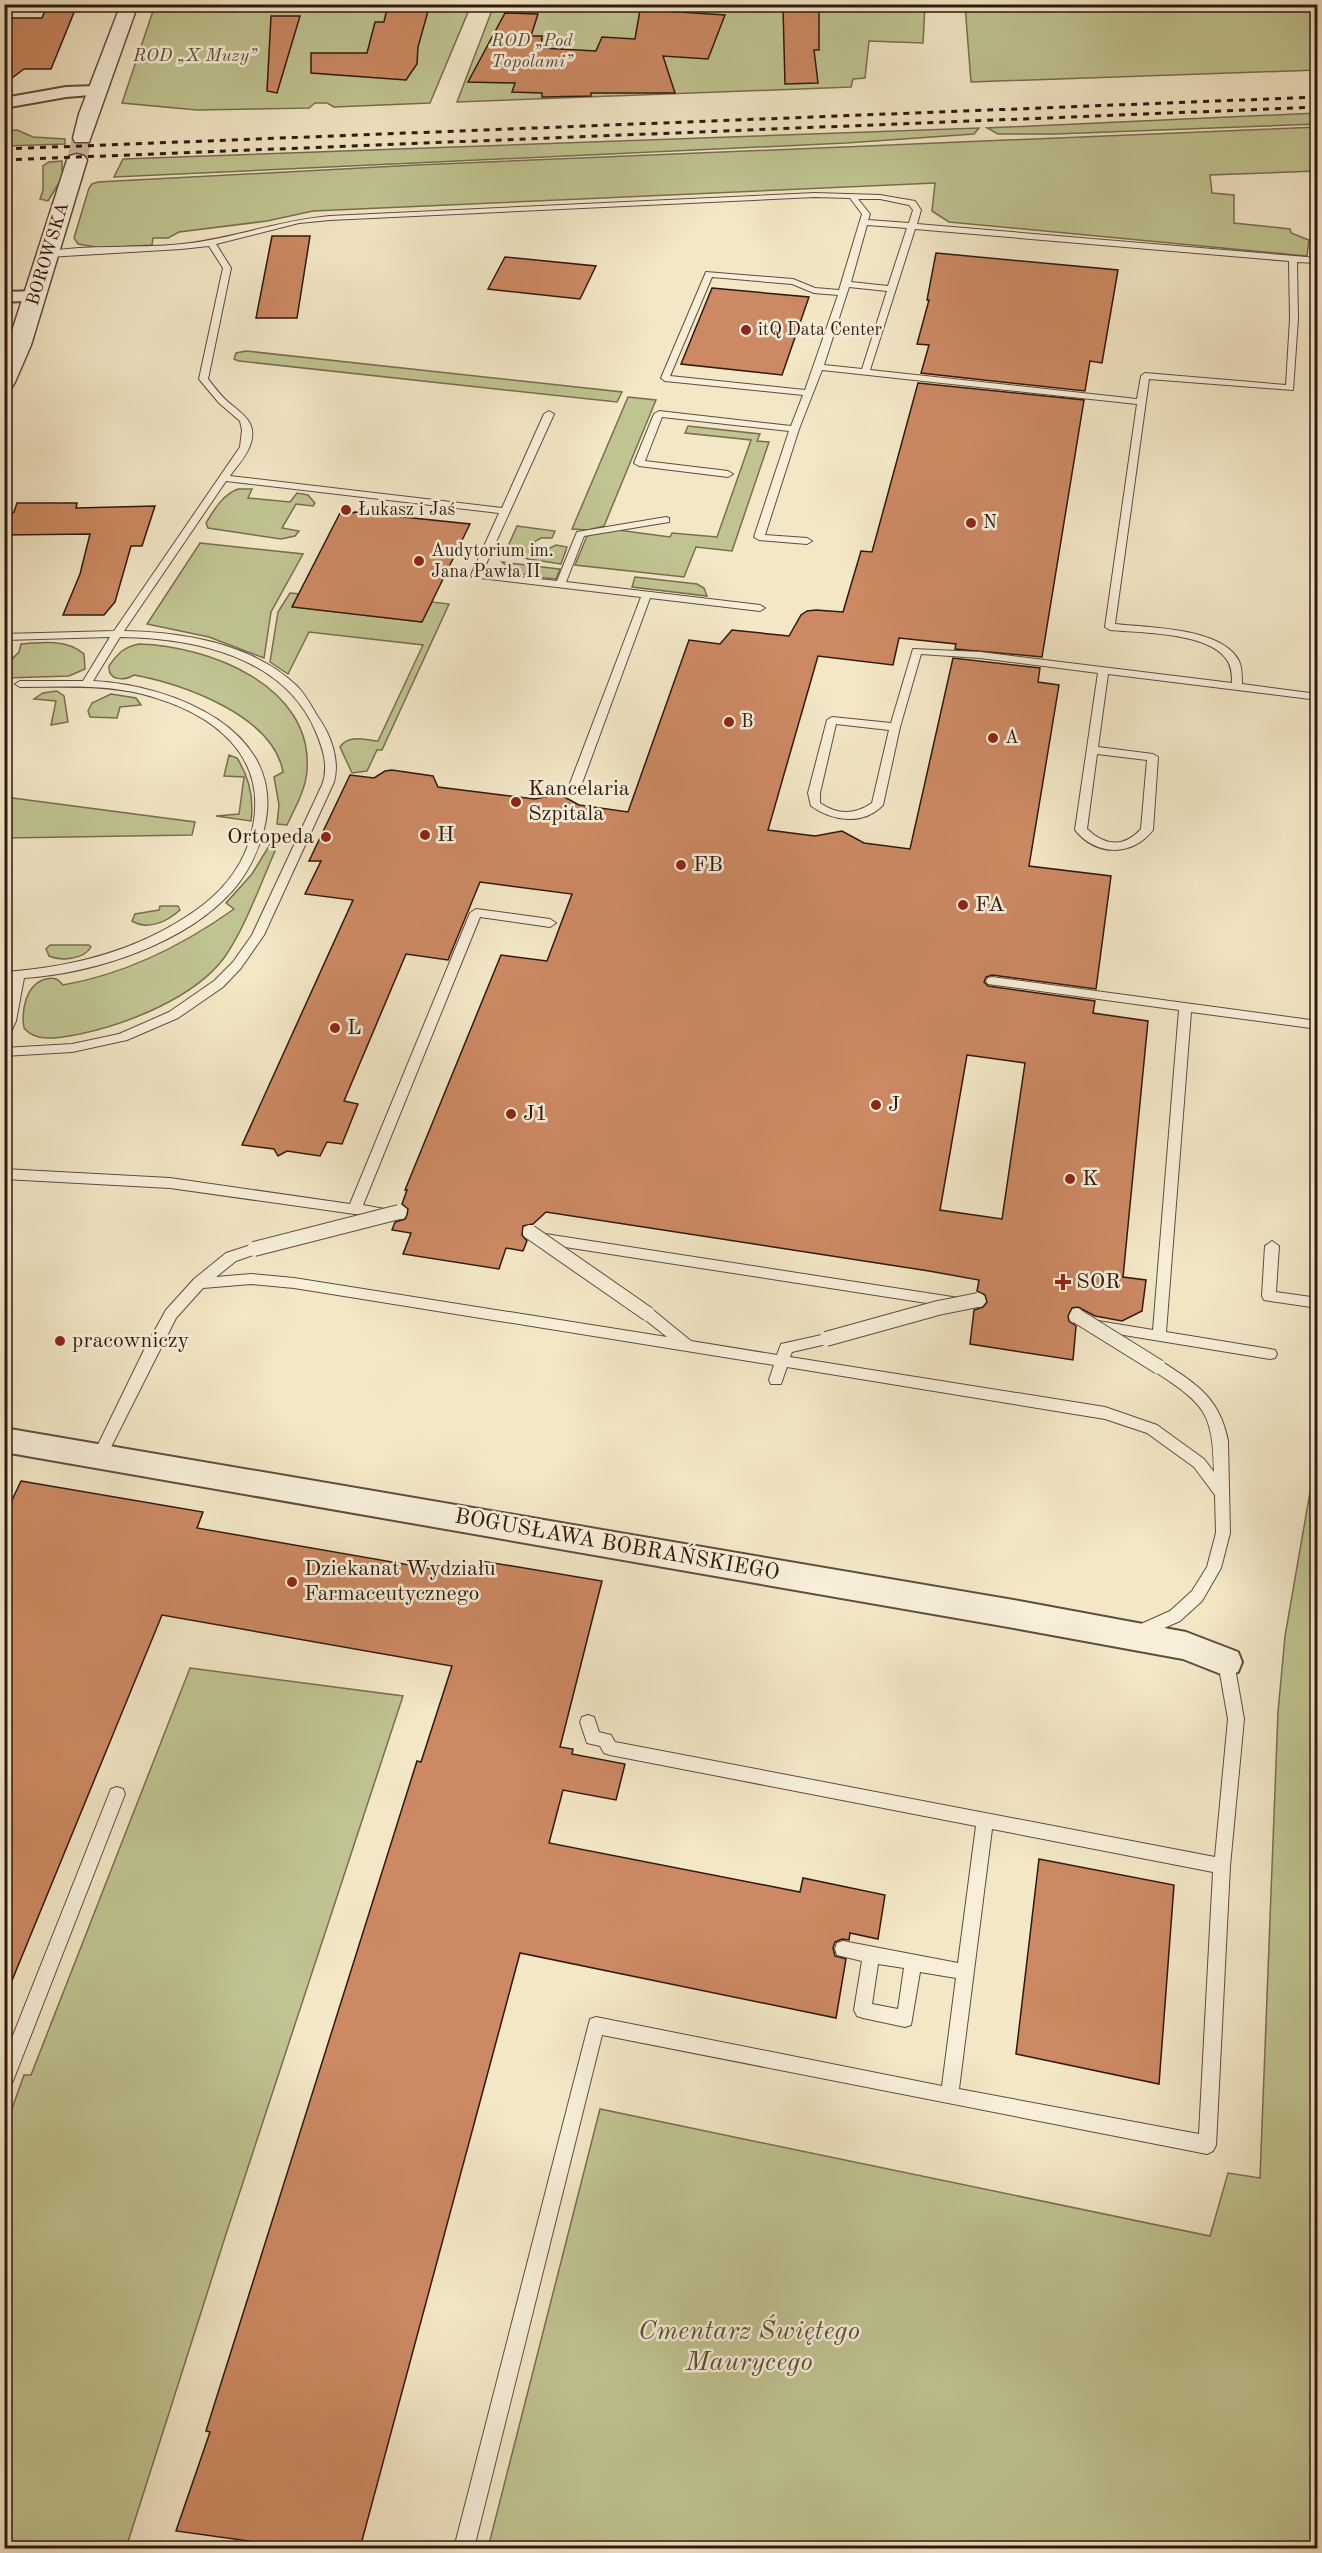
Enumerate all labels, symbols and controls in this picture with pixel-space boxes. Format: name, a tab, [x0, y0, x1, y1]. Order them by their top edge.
park label: ROD „Pod Topolami”	[490, 32, 574, 71]
park label: ROD „X Muzy”	[132, 47, 258, 65]
street label: BOROWSKA	[24, 200, 72, 308]
place label: itQ Data Center	[758, 321, 883, 339]
marker: itQ Data Center	[739, 323, 753, 337]
place label: Łukasz i Jaś	[358, 501, 456, 519]
marker: Łukasz i Jaś	[339, 503, 353, 517]
place label: N	[983, 514, 997, 532]
marker: N	[964, 516, 978, 530]
place label: Audytorium im. Jana Pawła II	[431, 542, 554, 581]
marker: Audytorium im. Jana Pawła II	[412, 554, 426, 568]
place label: B	[741, 713, 753, 731]
marker: B	[722, 715, 736, 729]
place label: A	[1005, 729, 1019, 747]
marker: A	[986, 731, 1000, 745]
place label: Kancelaria Szpitala	[528, 778, 630, 825]
marker: Kancelaria Szpitala	[509, 795, 523, 809]
place label: H	[437, 824, 454, 846]
place label: Ortopeda	[227, 826, 314, 848]
marker: H	[418, 828, 432, 842]
marker: Ortopeda	[319, 830, 333, 844]
place label: FB	[693, 854, 723, 876]
marker: FB	[674, 858, 688, 872]
place label: FA	[975, 894, 1005, 916]
marker: FA	[956, 898, 970, 912]
place label: L	[347, 1017, 362, 1039]
marker: L	[328, 1021, 342, 1035]
place label: J	[888, 1094, 900, 1116]
marker: J	[869, 1098, 883, 1112]
place label: J1	[523, 1103, 548, 1125]
marker: J1	[504, 1107, 518, 1121]
place label: K	[1082, 1168, 1099, 1190]
marker: K	[1063, 1172, 1077, 1186]
place label: SOR	[1076, 1271, 1121, 1293]
marker: SOR	[1054, 1273, 1072, 1291]
place label: pracowniczy	[72, 1330, 190, 1352]
marker: pracowniczy	[53, 1334, 67, 1348]
street label: BOGUSŁAWA BOBRAŃSKIEGO	[453, 1502, 782, 1584]
place label: Dziekanat Wydziału Farmaceutycznego	[304, 1558, 496, 1605]
marker: Dziekanat Wydziału Farmaceutycznego	[285, 1575, 299, 1589]
park label: Cmentarz Świętego Maurycego	[638, 2314, 860, 2376]

